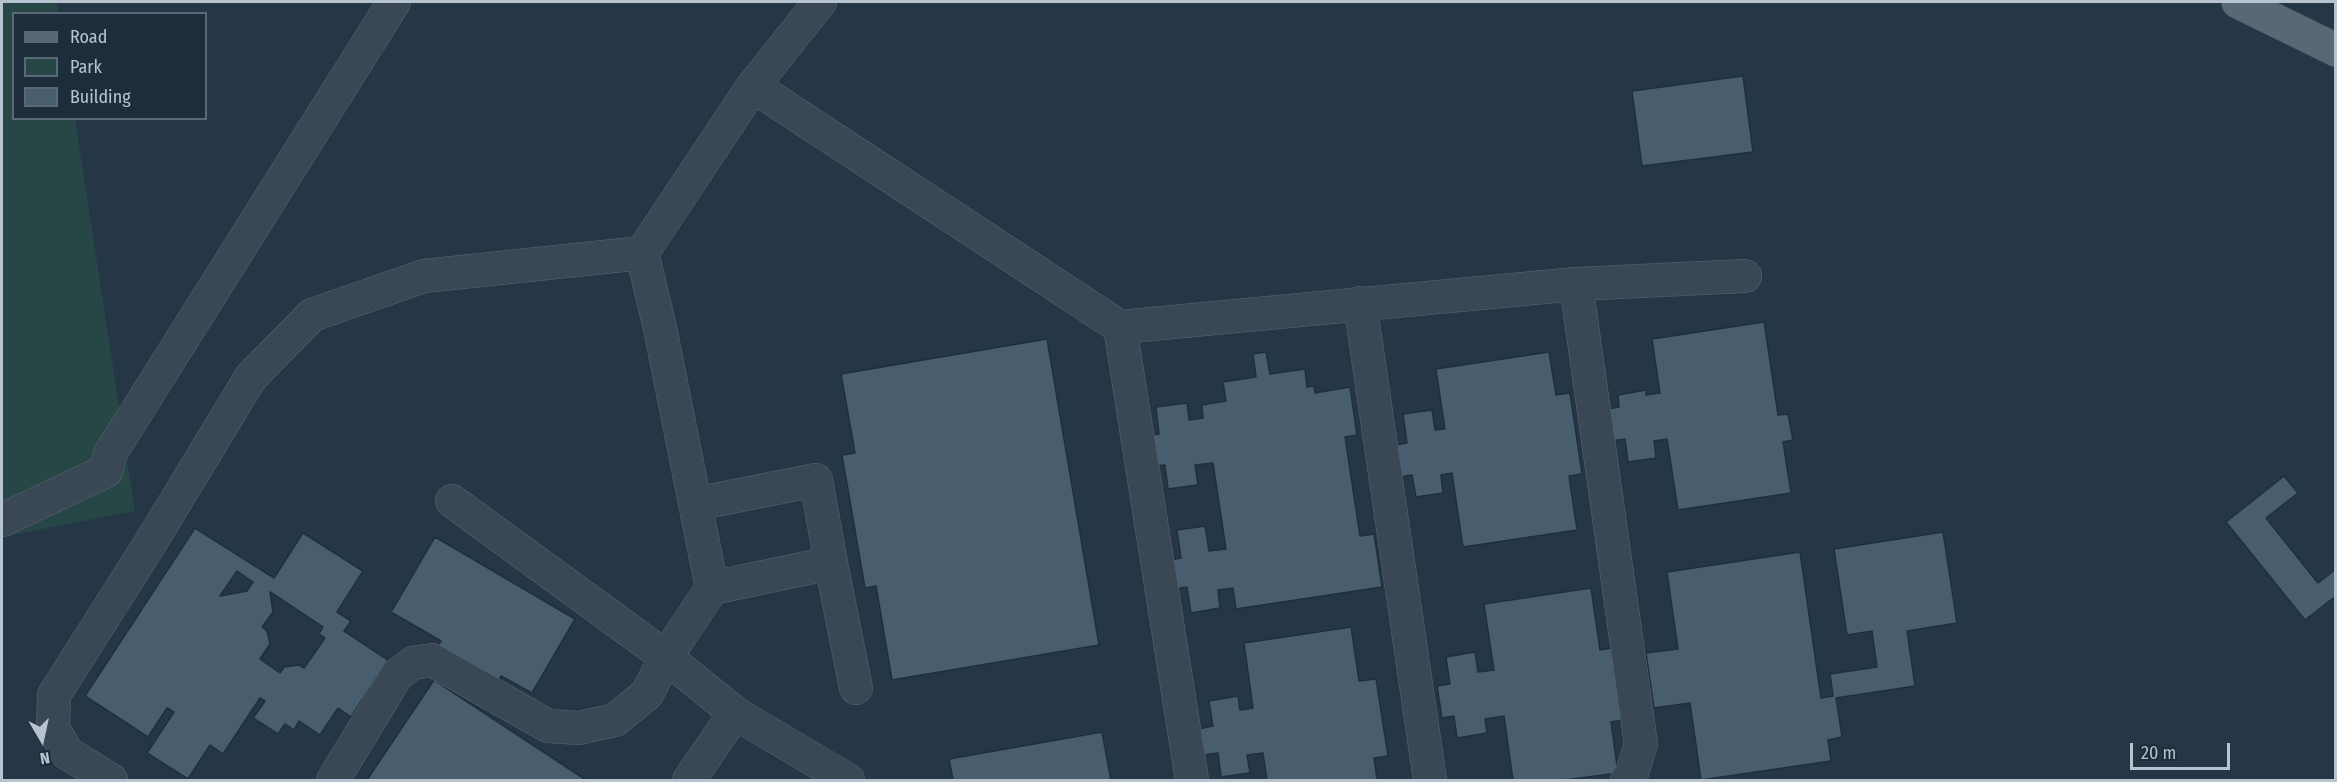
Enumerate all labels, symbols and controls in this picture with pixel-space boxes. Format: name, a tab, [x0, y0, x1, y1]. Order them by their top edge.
legend	[12, 12, 207, 120]
text: Road	[70, 26, 107, 48]
text: Park	[70, 56, 102, 78]
text: Building	[70, 86, 131, 108]
north arrow	[12, 710, 72, 770]
scale bar	[2133, 731, 2234, 769]
text: 20 m	[2141, 742, 2176, 764]
text: N	[39, 748, 51, 768]

